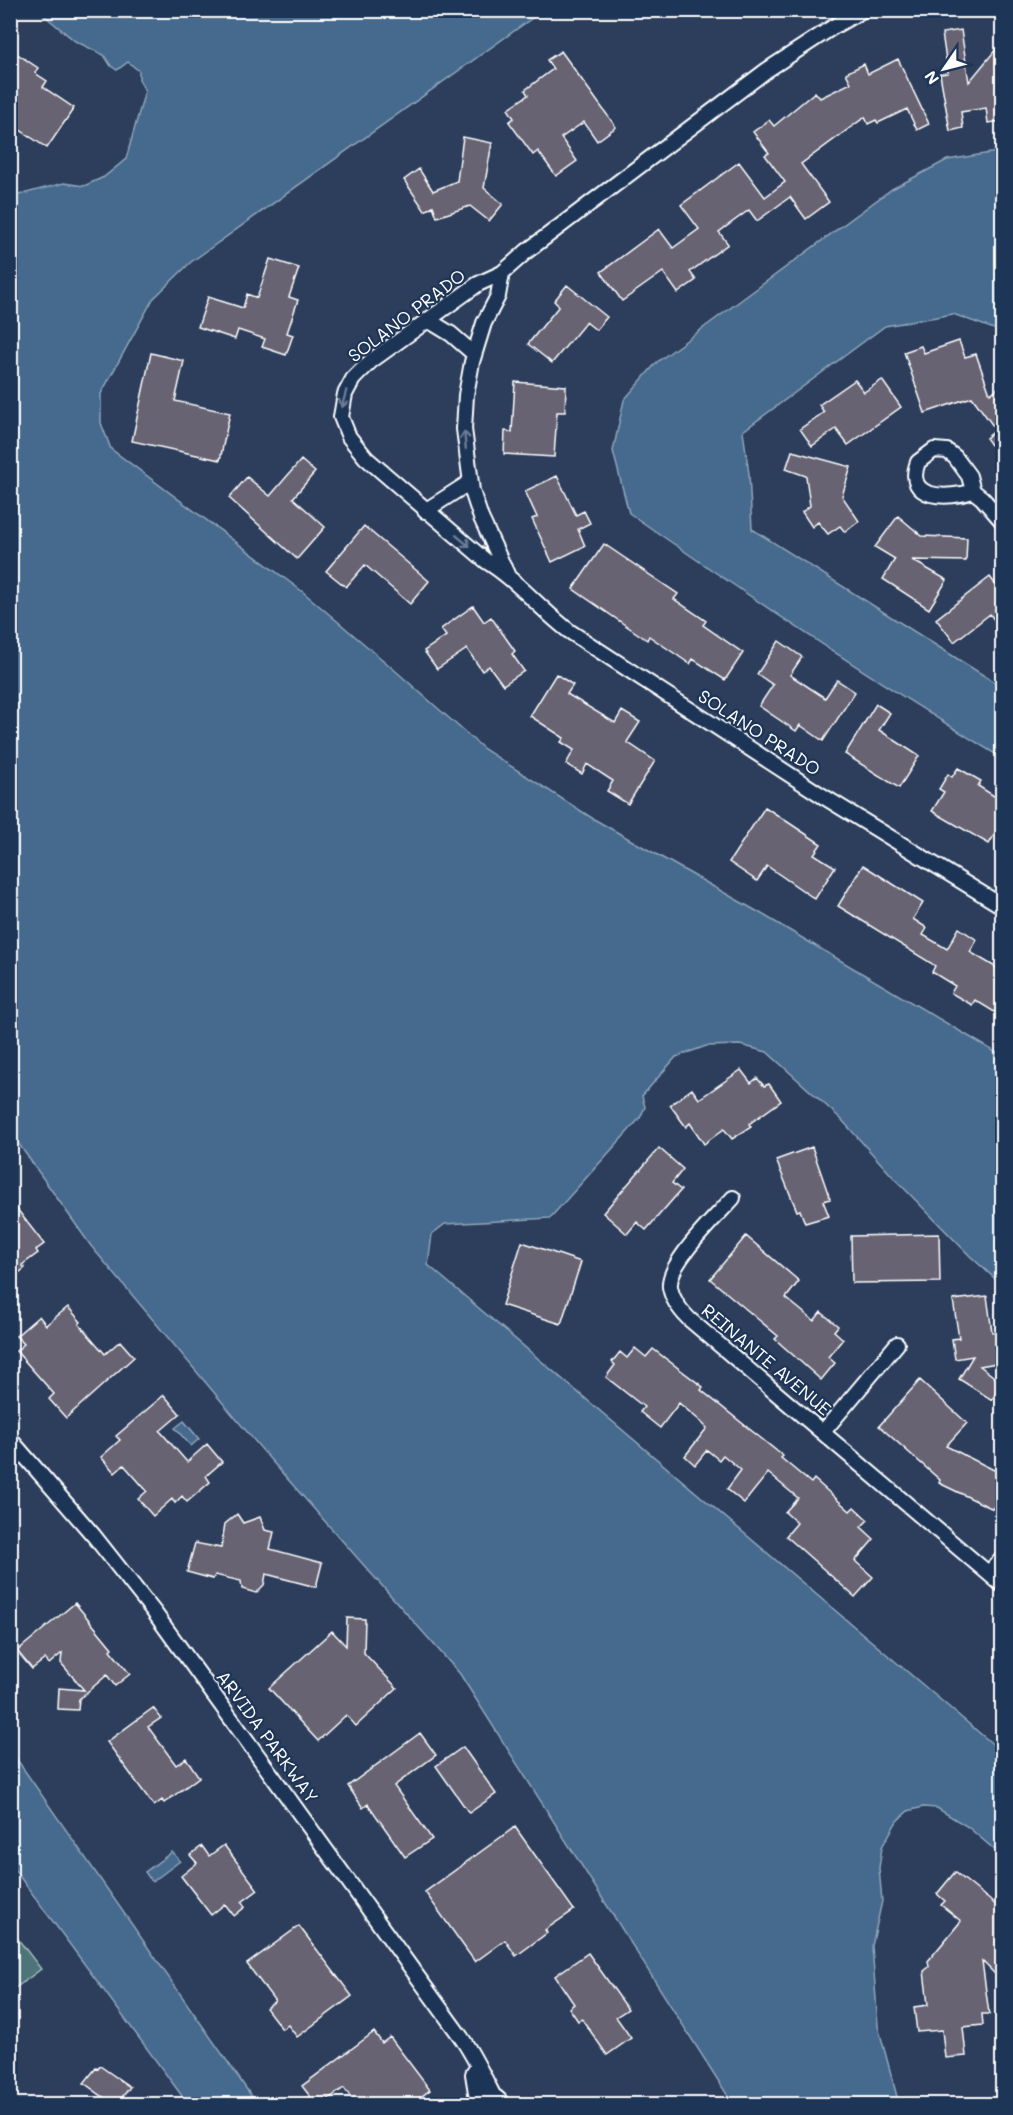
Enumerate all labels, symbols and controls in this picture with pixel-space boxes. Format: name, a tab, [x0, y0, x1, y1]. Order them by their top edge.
north arrow	[914, 39, 974, 99]
text: N	[919, 67, 943, 89]
street label: SOLANO PRADO	[343, 263, 470, 367]
one-way arrow	[338, 389, 350, 408]
one-way arrow	[459, 430, 470, 450]
one-way arrow	[455, 535, 471, 548]
street label: SOLANO PRADO	[694, 684, 825, 781]
street label: REINANTE AVENUE	[697, 1298, 836, 1421]
street label: ARVIDA PARKWAY	[212, 1665, 324, 1808]

